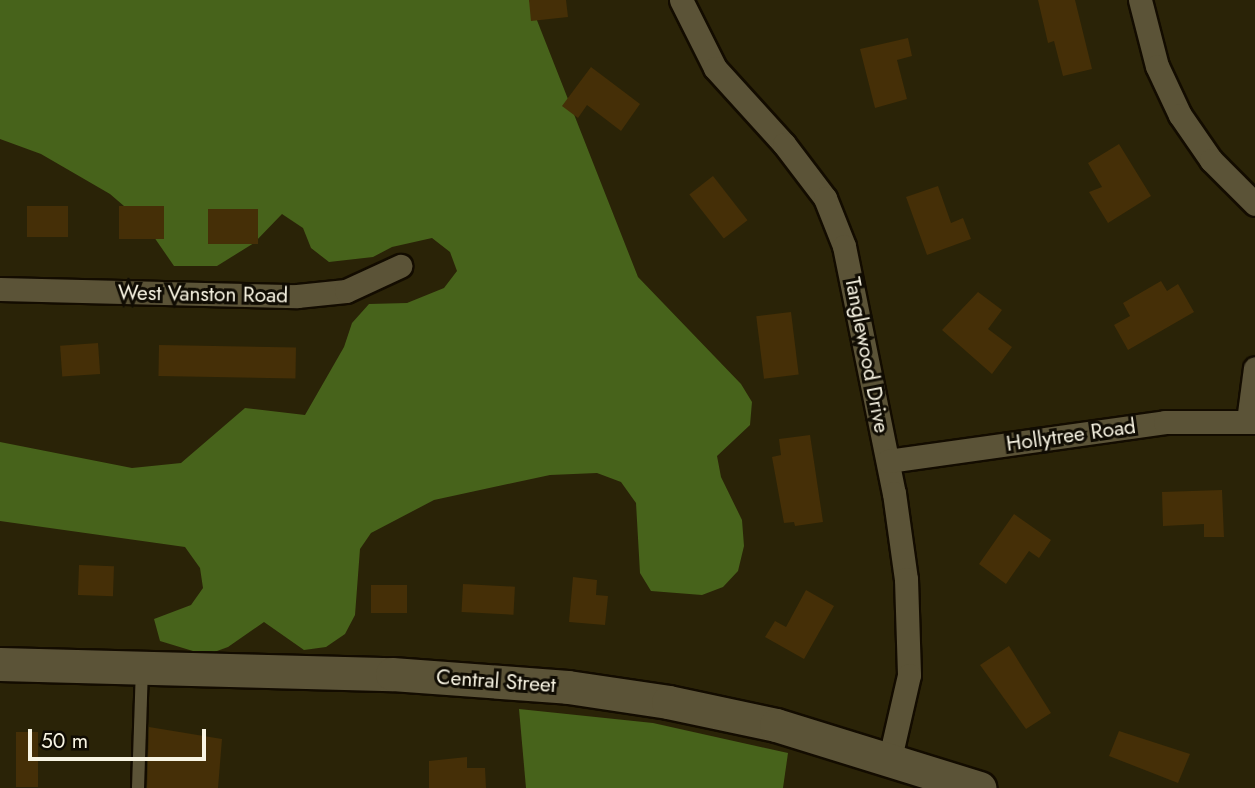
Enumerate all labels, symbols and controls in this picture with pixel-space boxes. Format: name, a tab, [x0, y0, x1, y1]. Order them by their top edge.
street label: Tanglewood Drive	[840, 275, 894, 435]
street label: West Vanston Road	[118, 280, 288, 308]
street label: Hollytree Road	[1005, 413, 1137, 457]
street label: Central Street	[435, 664, 557, 698]
scale bar	[32, 714, 210, 758]
text: 50 m	[41, 726, 88, 756]

